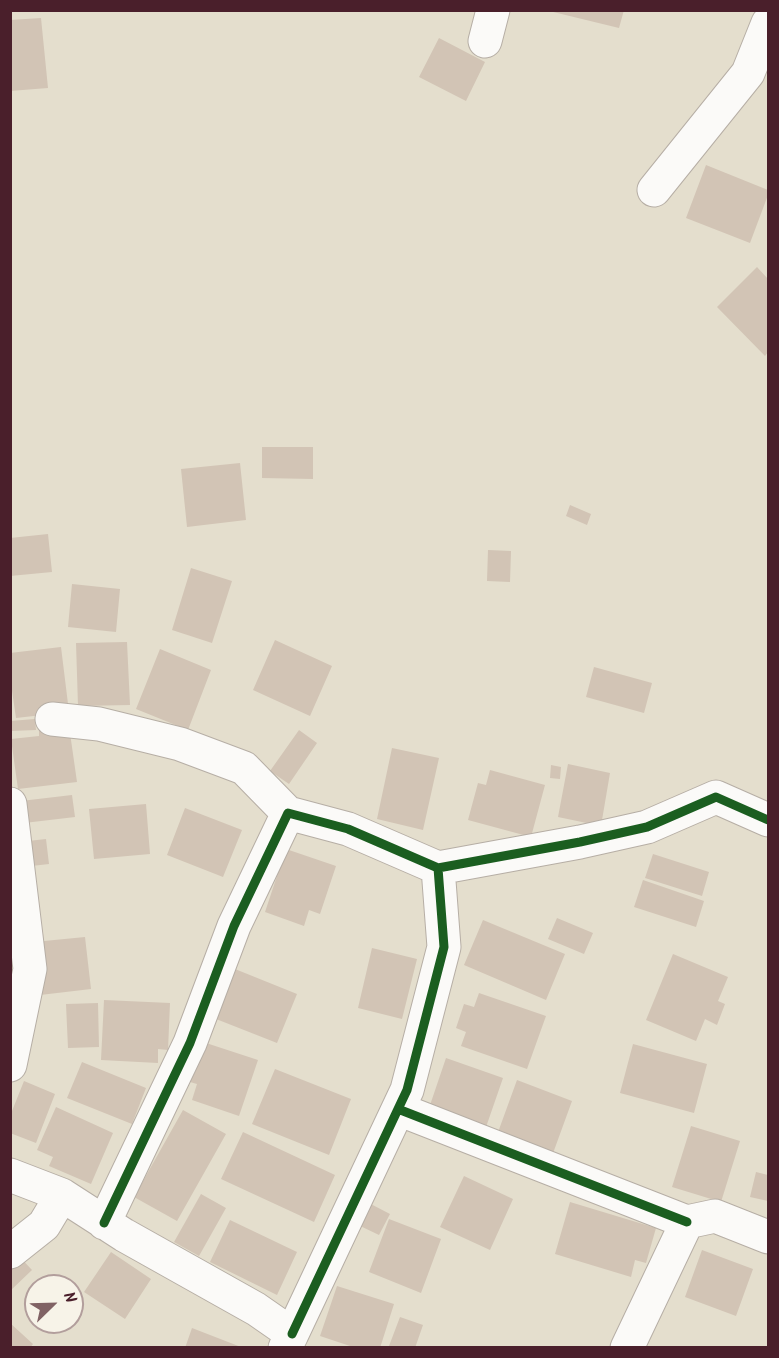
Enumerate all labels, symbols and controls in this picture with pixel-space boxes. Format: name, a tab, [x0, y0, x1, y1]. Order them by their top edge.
north arrow	[24, 1274, 84, 1334]
text: N	[56, 1288, 83, 1307]

